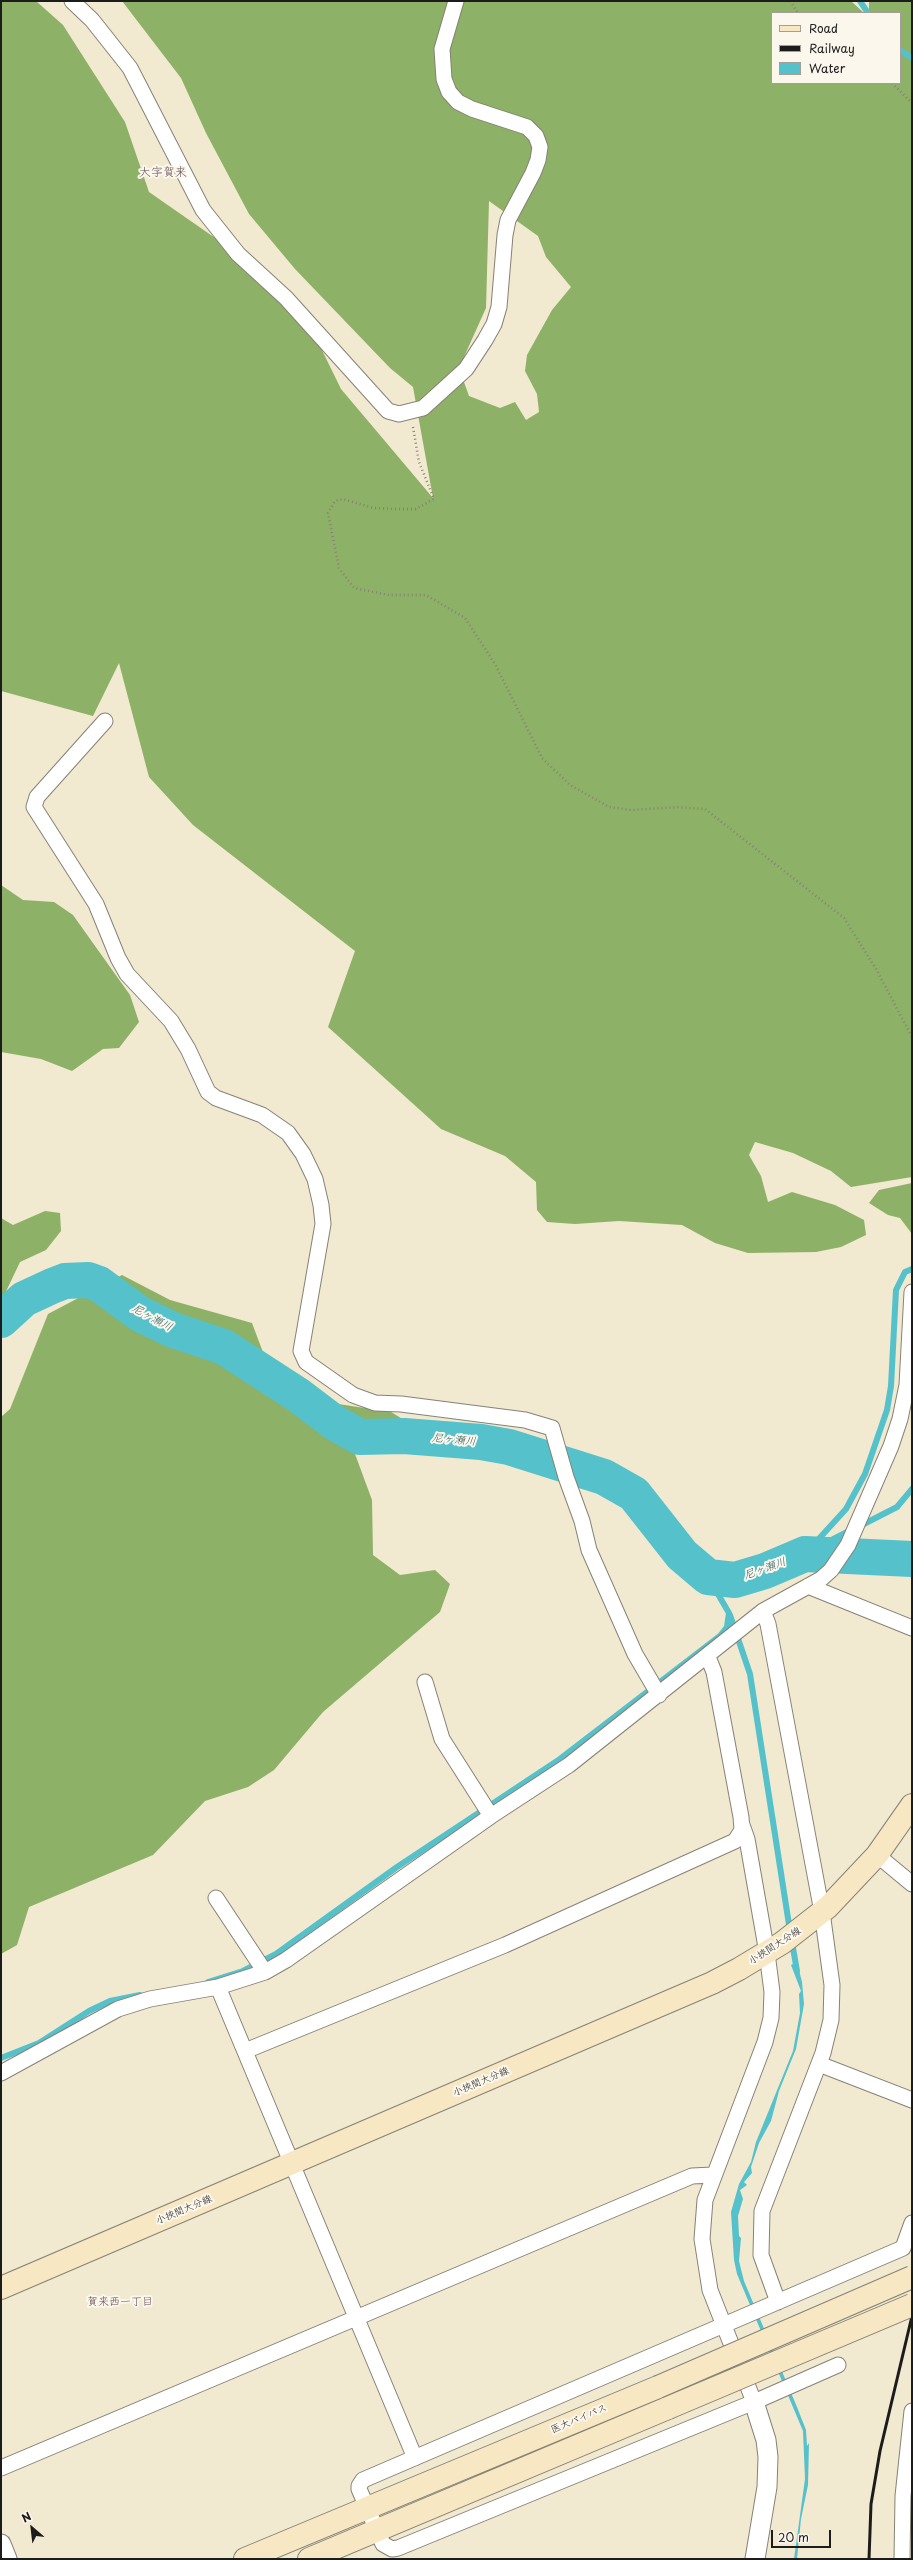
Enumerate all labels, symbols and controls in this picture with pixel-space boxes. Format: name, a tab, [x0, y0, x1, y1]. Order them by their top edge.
legend	[771, 12, 901, 84]
text: Road	[809, 19, 838, 37]
text: Railway	[809, 39, 855, 57]
text: Water	[809, 59, 845, 77]
district label: 大字賀来	[139, 166, 187, 180]
water label: 尼ヶ瀬川	[129, 1302, 175, 1334]
water label: 尼ヶ瀬川	[432, 1432, 476, 1448]
water label: 尼ヶ瀬川	[742, 1555, 788, 1583]
street label: 小挾間大分線	[747, 1925, 803, 1967]
street label: 小挾間大分線	[451, 2065, 511, 2099]
street label: 小挾間大分線	[154, 2193, 214, 2227]
district label: 賀来西一丁目	[87, 2295, 153, 2309]
street label: 医大バイパス	[549, 2402, 609, 2436]
text: N	[18, 2507, 34, 2527]
north arrow	[12, 2508, 52, 2548]
scale bar	[773, 2522, 833, 2548]
text: 20 m	[778, 2528, 809, 2546]

